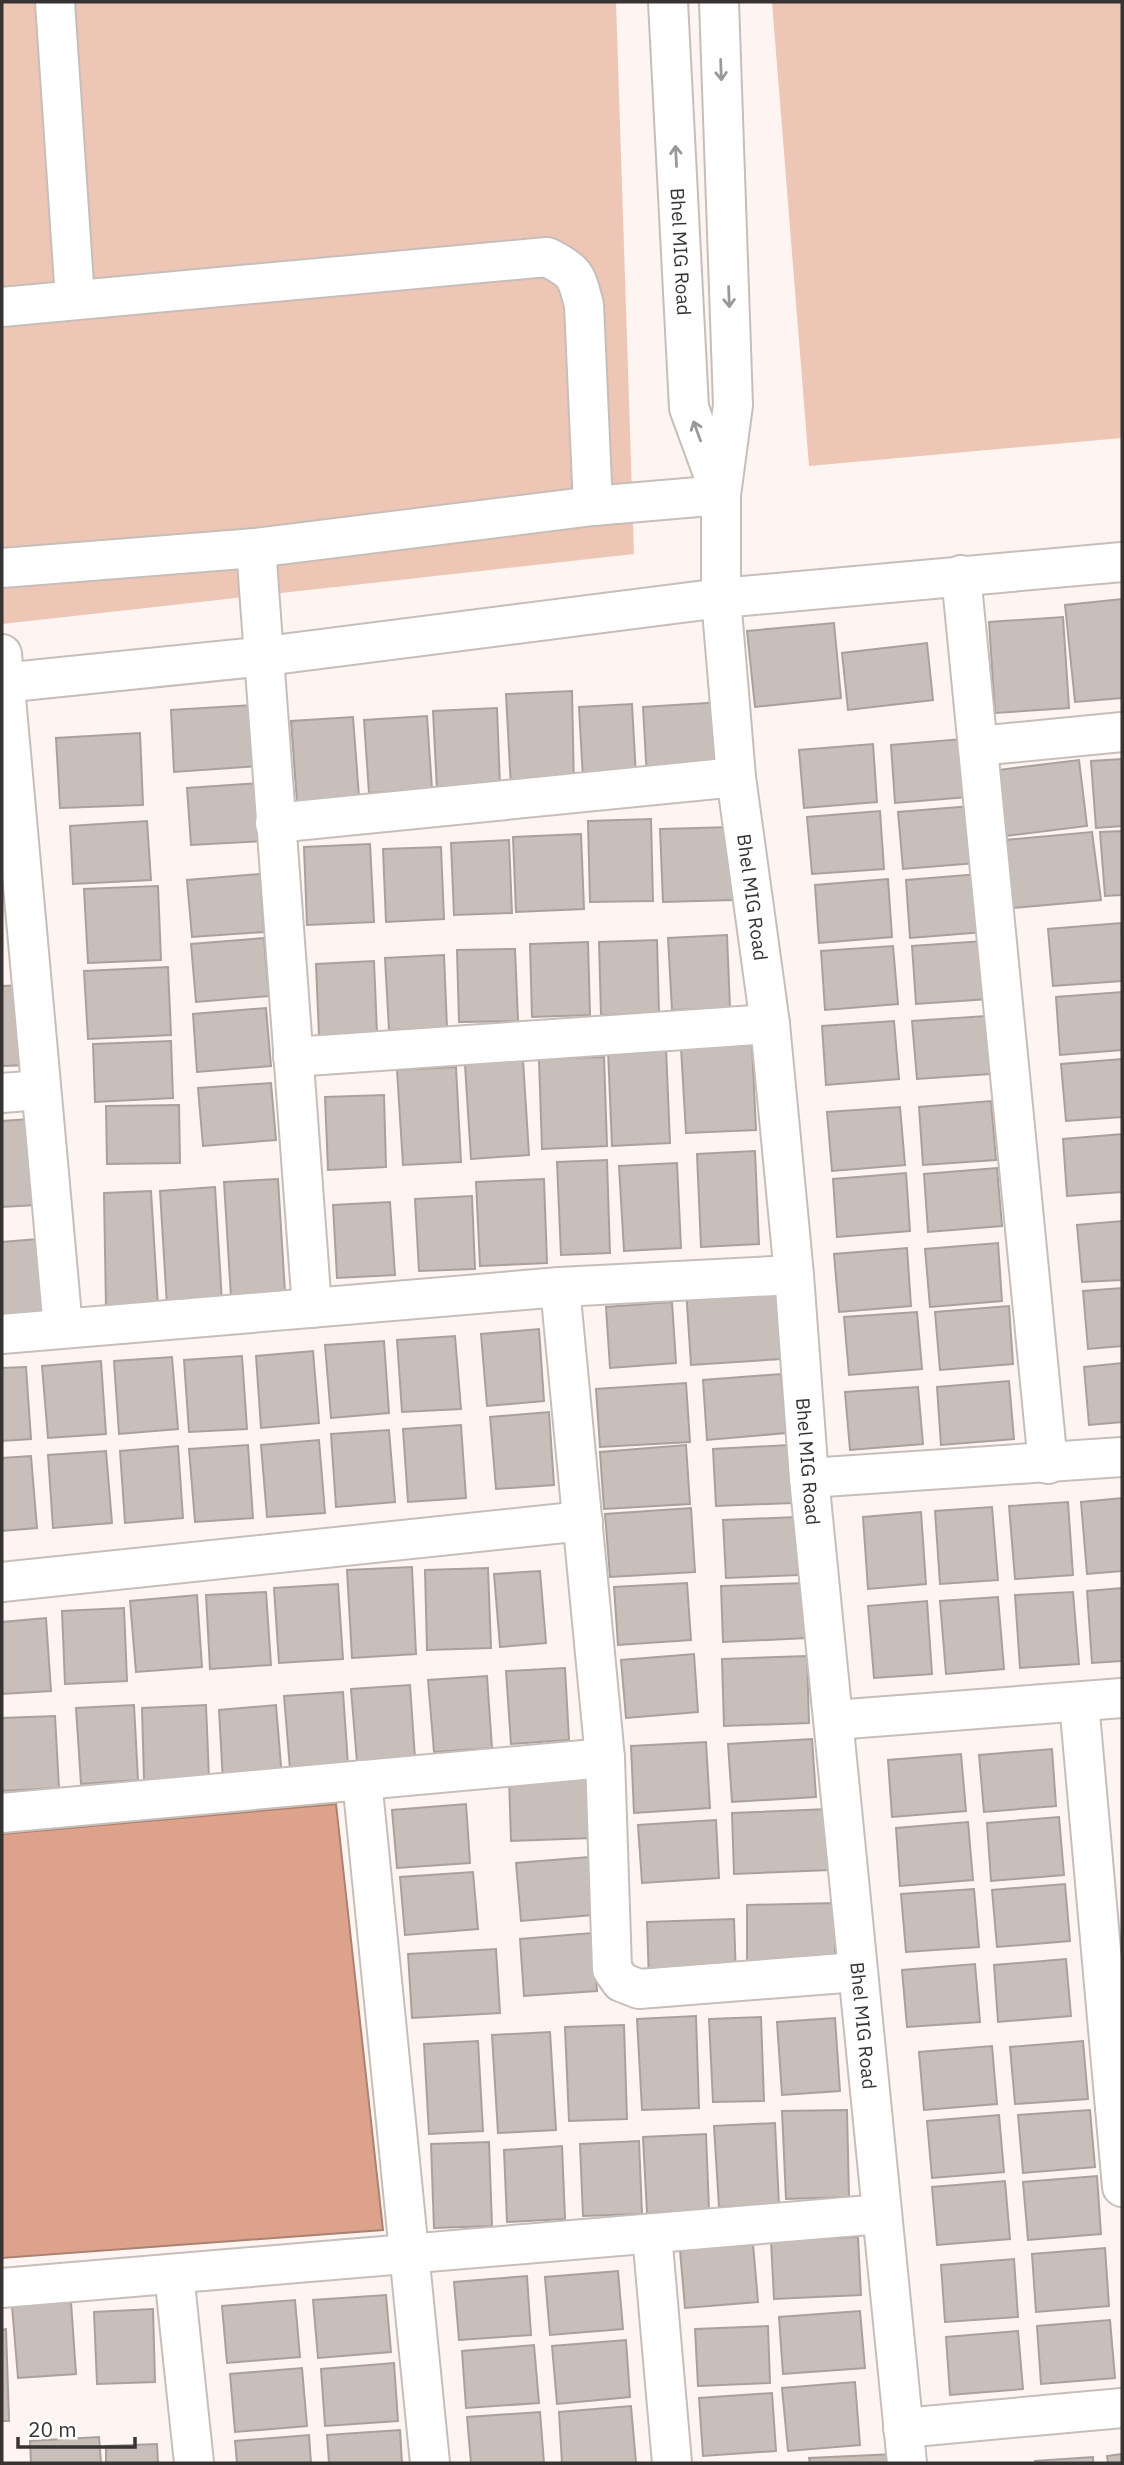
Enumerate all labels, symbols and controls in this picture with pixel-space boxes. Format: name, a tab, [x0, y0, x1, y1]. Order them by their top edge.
one-way arrow	[715, 58, 728, 81]
one-way arrow	[670, 145, 683, 168]
street label: Bhel MIG Road	[666, 187, 696, 316]
one-way arrow	[723, 286, 736, 309]
one-way arrow	[690, 420, 703, 442]
street label: Bhel MIG Road	[732, 832, 773, 962]
street label: Bhel MIG Road	[791, 1397, 826, 1526]
street label: Bhel MIG Road	[845, 1961, 882, 2090]
scale bar	[18, 2406, 135, 2450]
text: 20 m	[28, 2415, 77, 2443]

